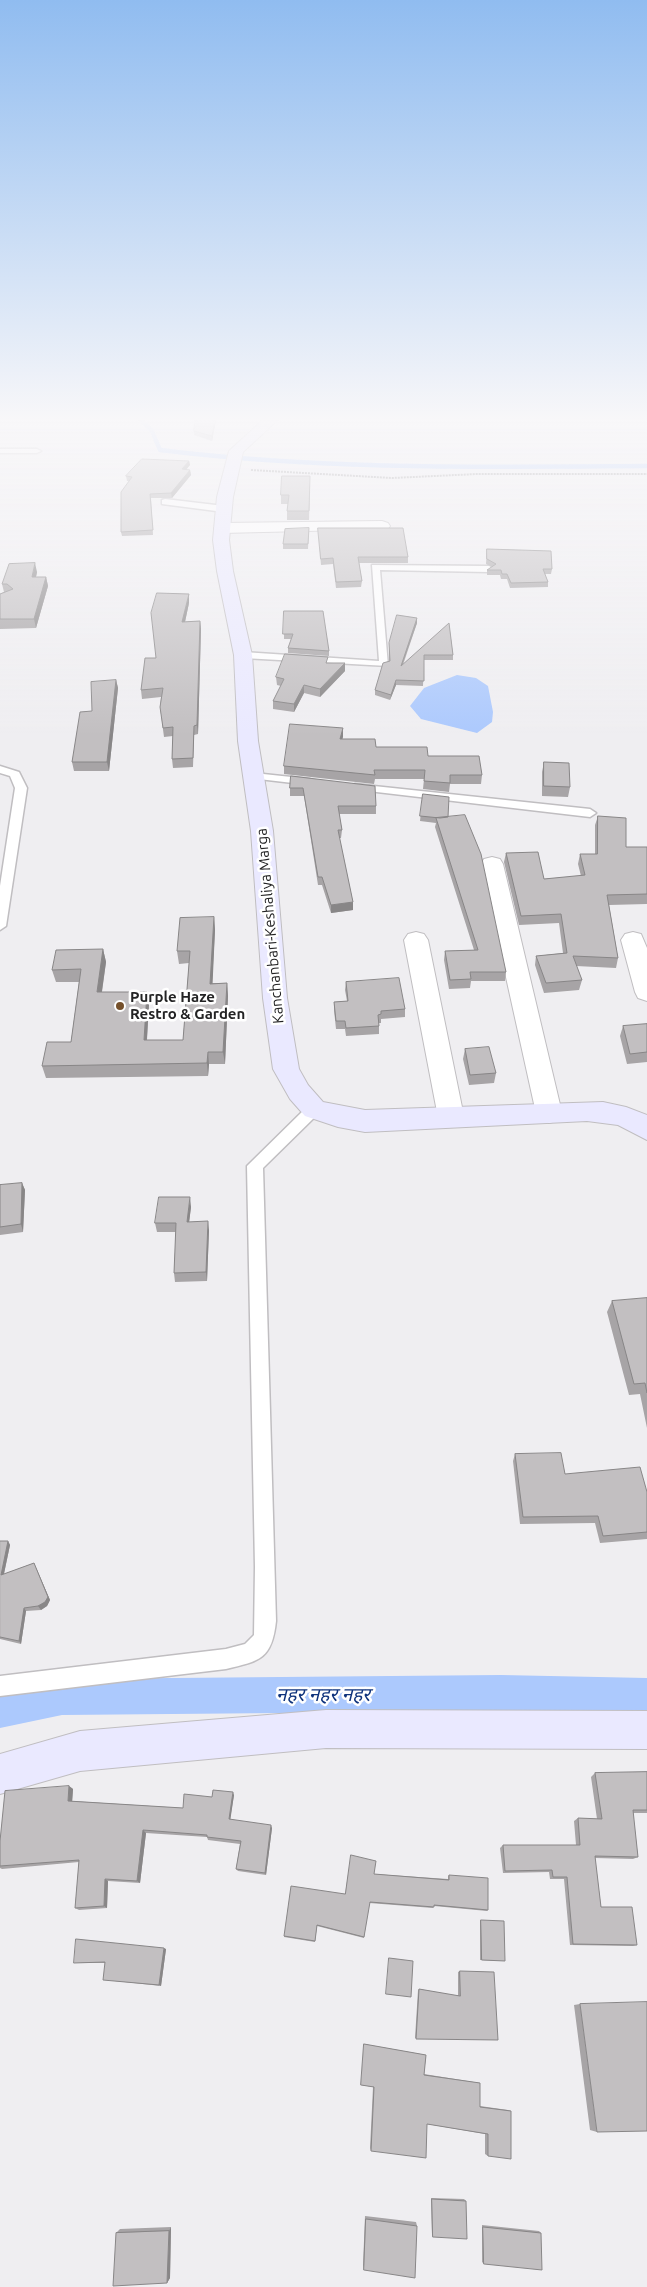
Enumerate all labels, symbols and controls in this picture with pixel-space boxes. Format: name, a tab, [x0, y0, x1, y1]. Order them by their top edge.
street label: Kanchanbari-Keshaliya Marga	[252, 828, 288, 1024]
place label: Purple Haze Restro & Garden	[130, 988, 245, 1023]
marker: Purple Haze Restro & Garden	[114, 1000, 126, 1012]
water label: नहर नहर नहर	[276, 1684, 370, 1706]

